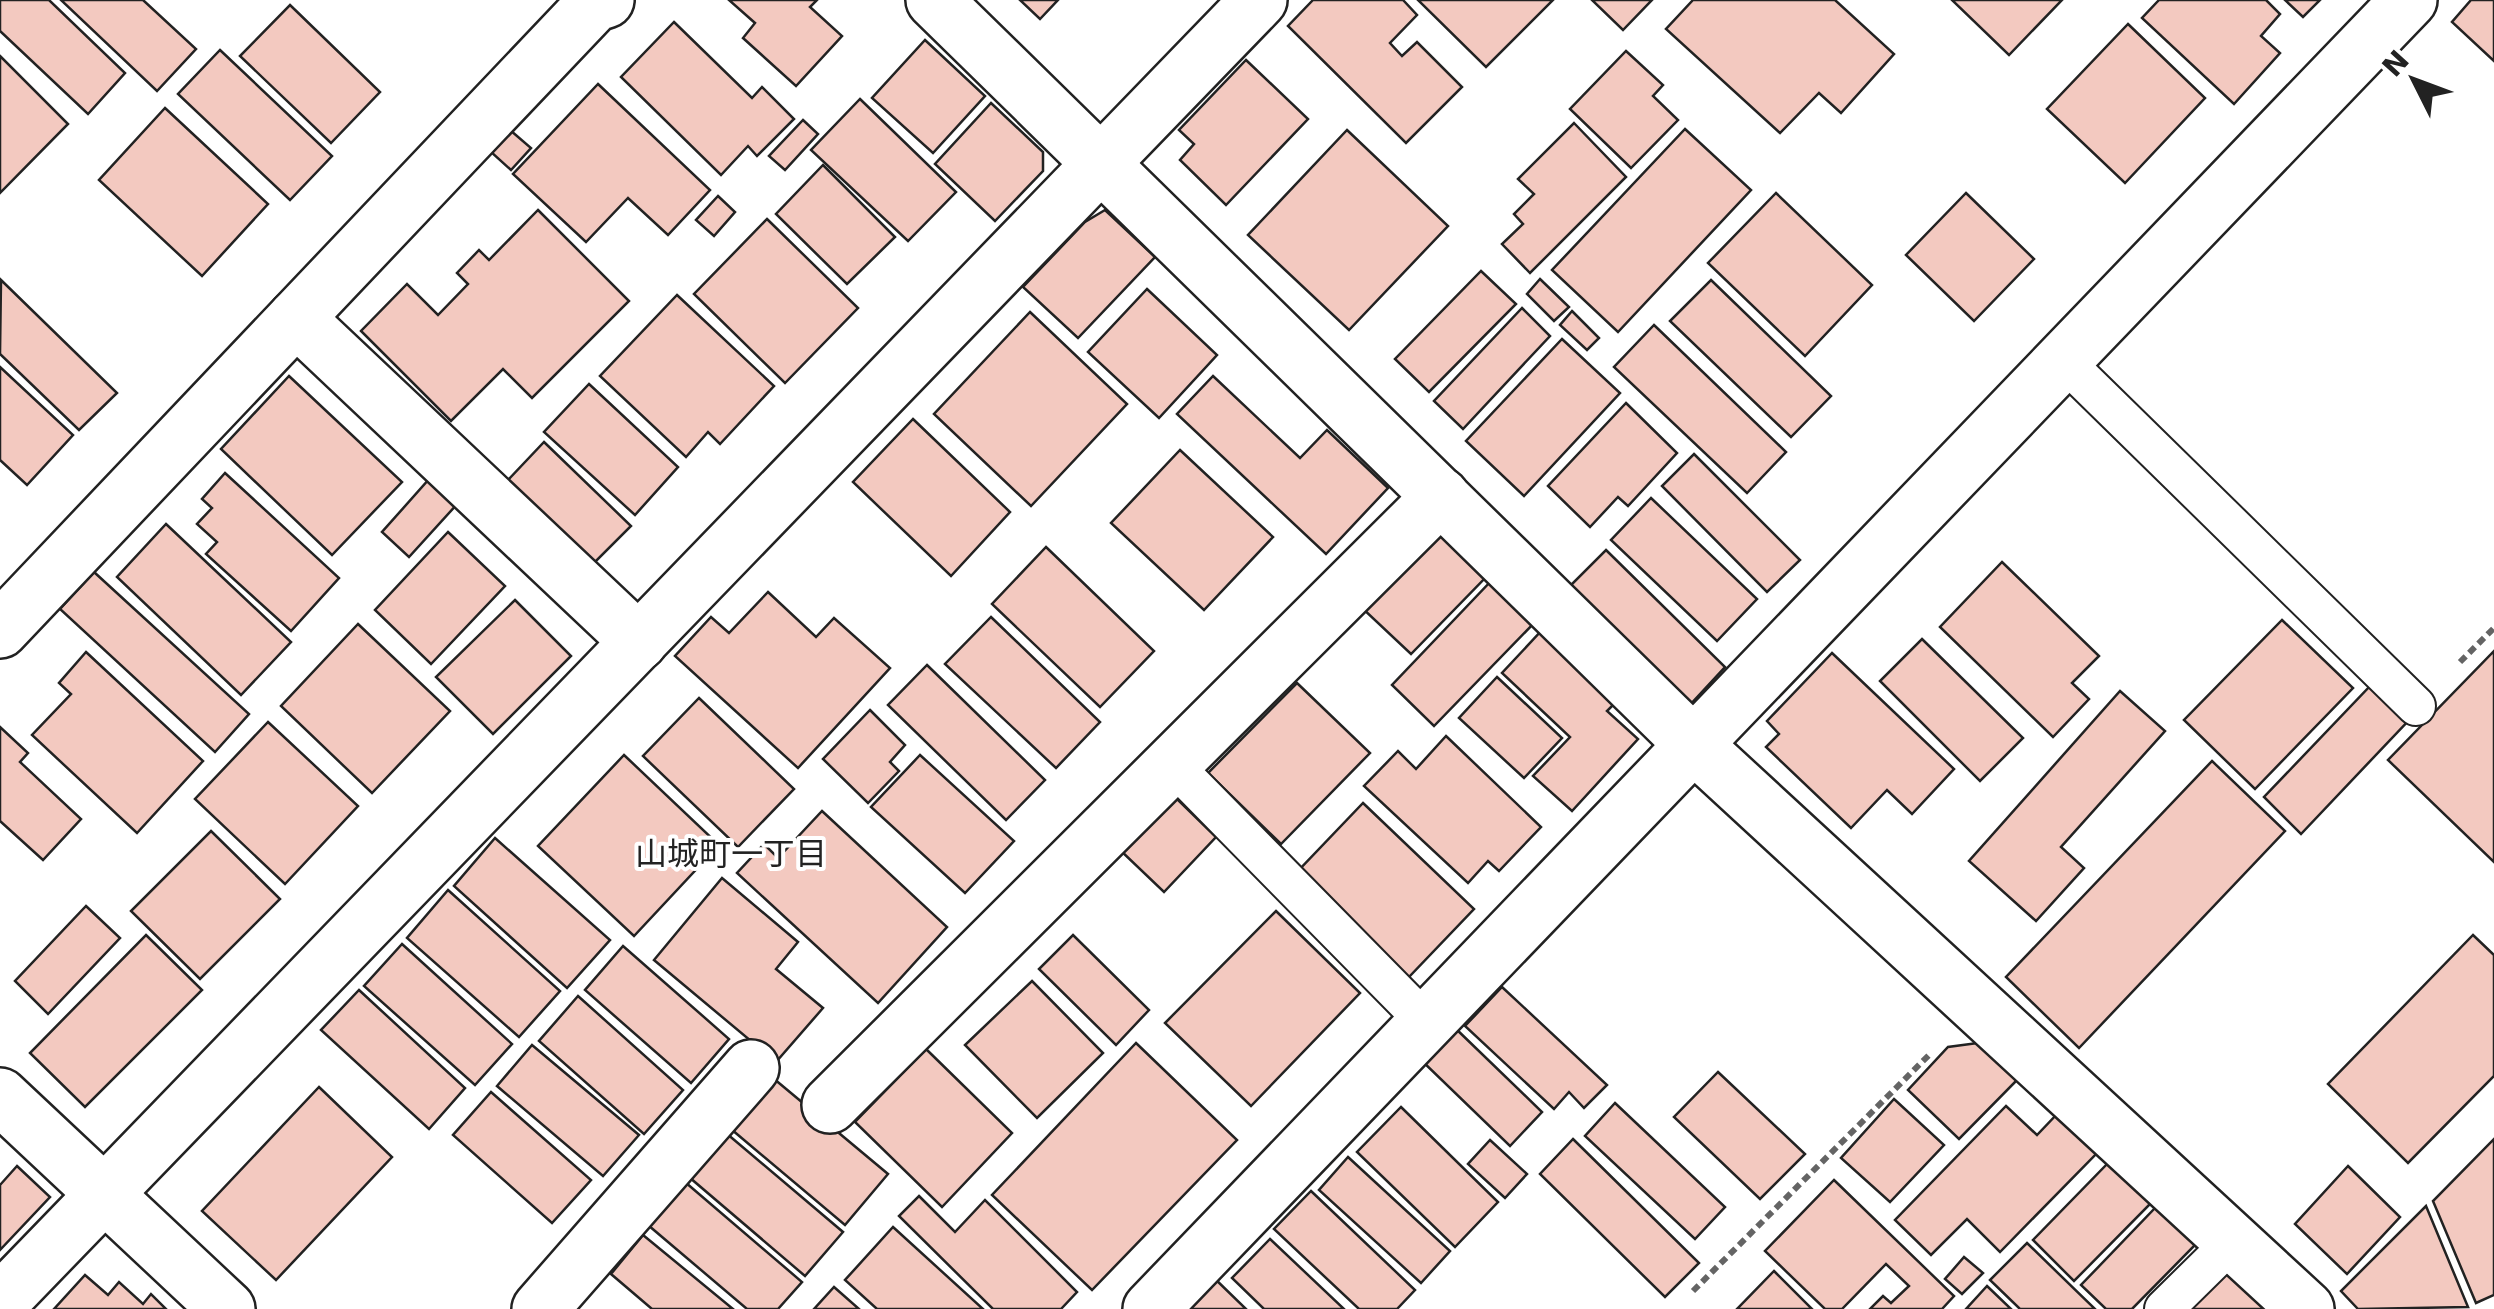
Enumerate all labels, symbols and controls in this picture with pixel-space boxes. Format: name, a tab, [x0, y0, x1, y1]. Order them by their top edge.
north arrow	[2364, 30, 2464, 130]
text: N	[2376, 44, 2416, 83]
district label: 山城町一丁目	[635, 835, 827, 873]

